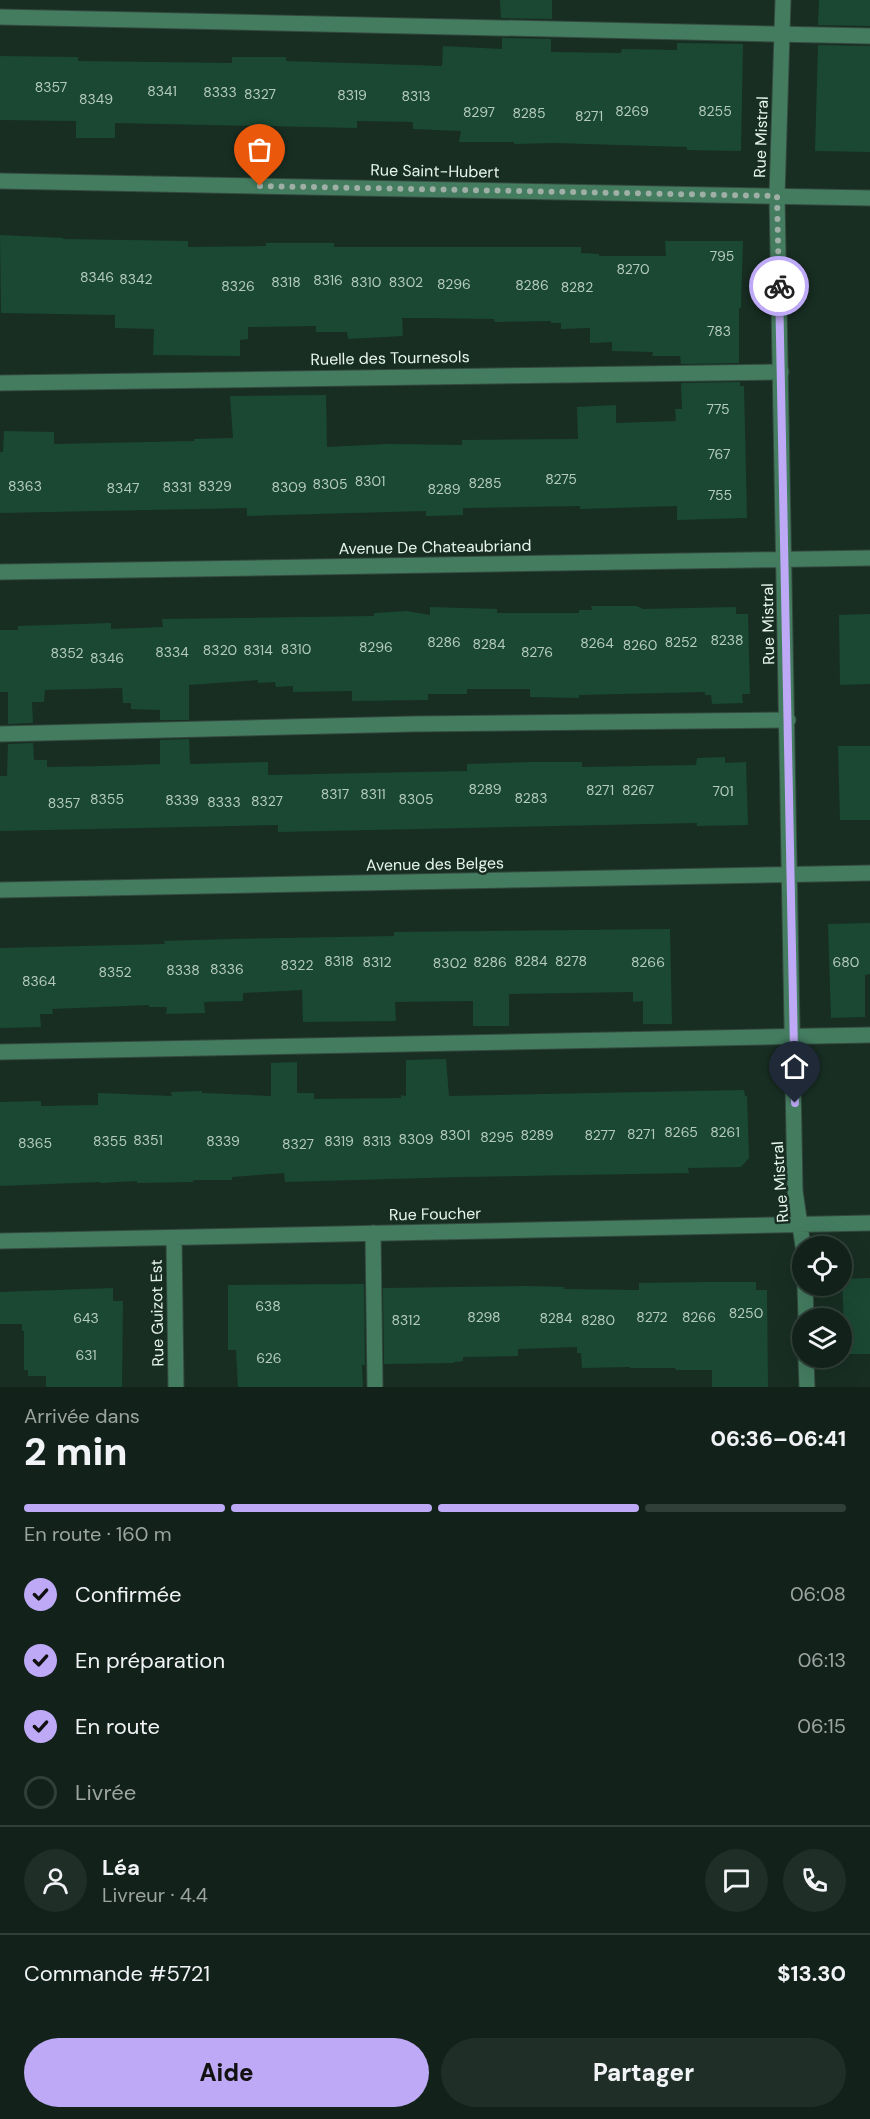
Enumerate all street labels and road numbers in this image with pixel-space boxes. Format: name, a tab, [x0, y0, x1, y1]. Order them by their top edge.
street label: Rue Mistral	[749, 96, 773, 178]
street label: Rue Saint-Hubert	[370, 159, 500, 183]
street label: Ruelle des Tournesols	[310, 346, 470, 370]
street label: Avenue De Chateaubriand	[338, 535, 532, 559]
street label: Rue Mistral	[757, 583, 779, 665]
street label: Avenue des Belges	[366, 852, 504, 876]
street label: Rue Mistral	[767, 1141, 793, 1223]
street label: Rue Foucher	[389, 1203, 481, 1225]
street label: Rue Guizot Est	[146, 1259, 168, 1367]

